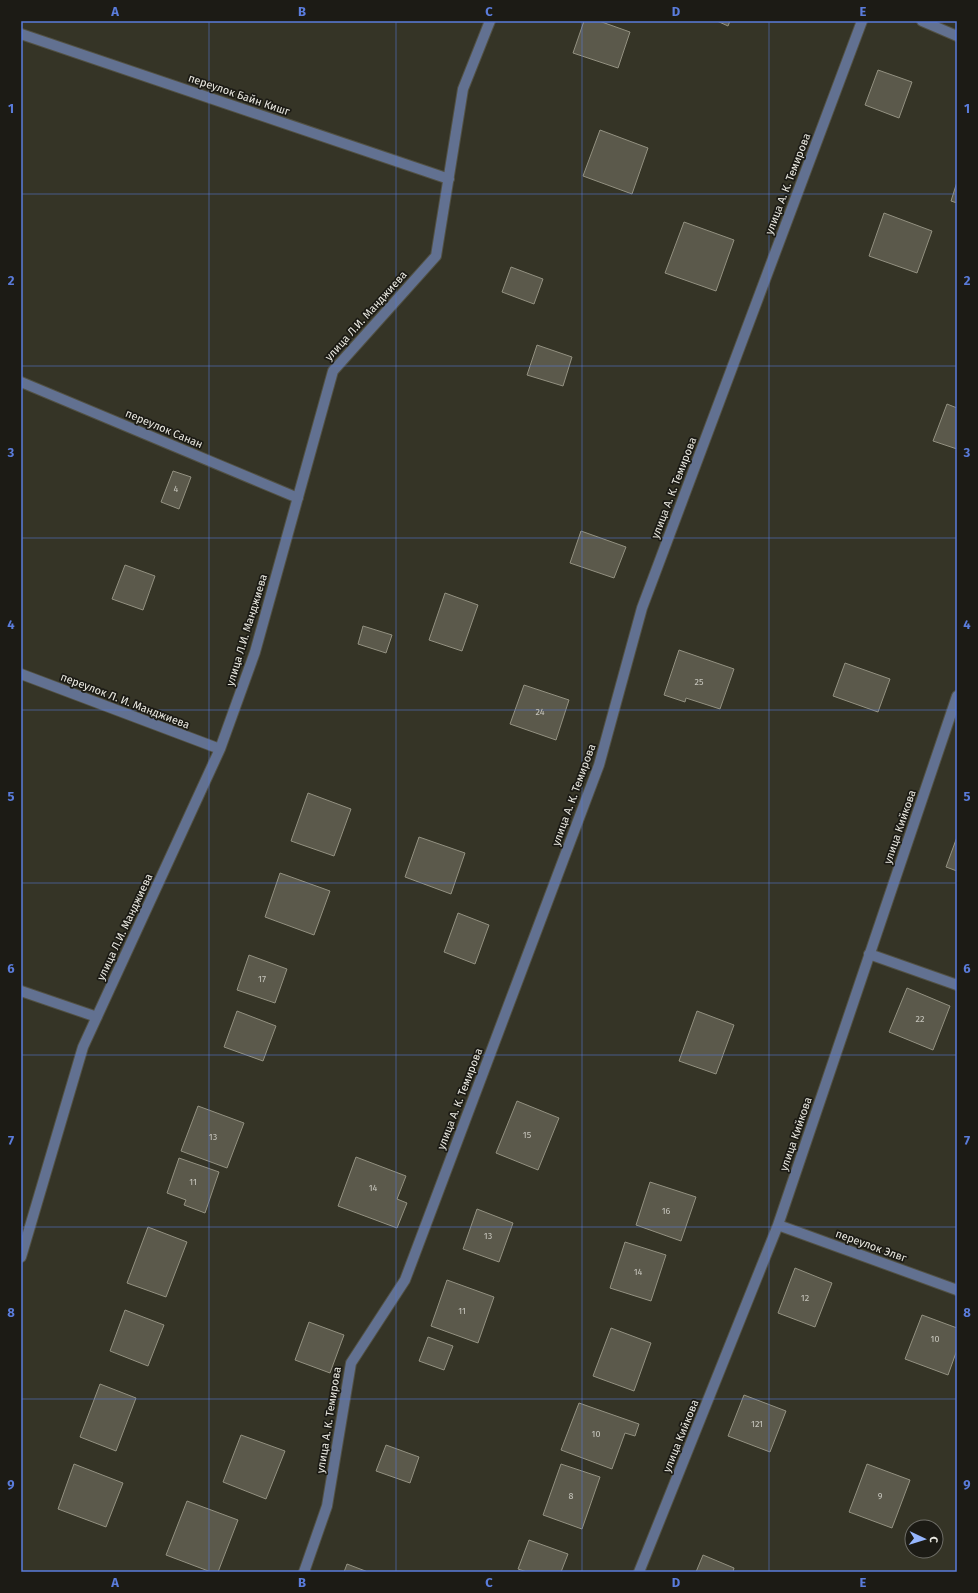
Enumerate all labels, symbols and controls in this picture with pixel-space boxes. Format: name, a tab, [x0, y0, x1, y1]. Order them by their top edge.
text: A	[110, 4, 119, 19]
text: B	[298, 4, 306, 19]
text: C	[485, 4, 493, 19]
text: D	[672, 4, 681, 19]
text: E	[860, 4, 867, 19]
street label: переулок Байн Кишг	[186, 72, 292, 119]
text: 1	[8, 101, 14, 116]
text: 1	[964, 101, 970, 116]
street label: улица А. К. Темирова	[763, 131, 813, 237]
street label: улица Л.И. Манджиева	[322, 268, 410, 364]
text: 2	[8, 273, 15, 288]
text: 2	[964, 273, 971, 288]
street label: переулок Санан	[123, 407, 205, 451]
street label: улица А. К. Темирова	[649, 435, 699, 541]
text: 3	[7, 445, 15, 460]
text: 3	[963, 445, 971, 460]
house number: 4	[174, 484, 179, 494]
street label: улица Л.И. Манджиева	[224, 572, 270, 688]
text: 4	[7, 617, 15, 632]
text: 4	[963, 617, 971, 632]
street label: переулок Л. И. Манджиева	[59, 670, 191, 732]
house number: 25	[695, 677, 704, 687]
house number: 24	[535, 707, 545, 717]
street label: улица А. К. Темирова	[549, 742, 599, 848]
street label: улица Кийкова	[881, 788, 919, 866]
text: 5	[8, 789, 15, 804]
text: 5	[964, 789, 971, 804]
street label: улица Л.И. Манджиева	[95, 872, 155, 982]
text: 6	[7, 961, 15, 976]
text: 6	[963, 961, 971, 976]
house number: 17	[258, 974, 266, 984]
house number: 22	[916, 1014, 924, 1024]
street label: улица А. К. Темирова	[435, 1046, 485, 1152]
street label: улица Кийкова	[777, 1095, 815, 1173]
house number: 15	[523, 1130, 532, 1140]
house number: 13	[209, 1132, 217, 1142]
text: 7	[8, 1133, 14, 1148]
text: 7	[964, 1133, 970, 1148]
house number: 11	[189, 1177, 197, 1187]
house number: 14	[369, 1183, 378, 1193]
house number: 16	[662, 1206, 671, 1216]
street label: переулок Элвг	[834, 1227, 909, 1265]
house number: 13	[484, 1231, 492, 1241]
house number: 14	[634, 1267, 643, 1277]
house number: 12	[801, 1293, 809, 1303]
text: 8	[7, 1305, 15, 1320]
text: 8	[963, 1305, 971, 1320]
house number: 11	[458, 1306, 466, 1316]
house number: 10	[931, 1334, 939, 1344]
street label: улица А. К. Темирова	[314, 1366, 344, 1474]
street label: улица Кийкова	[660, 1398, 702, 1474]
house number: 121	[751, 1419, 763, 1429]
house number: 10	[592, 1429, 600, 1439]
text: 9	[7, 1477, 15, 1492]
text: 9	[963, 1477, 971, 1492]
house number: 8	[569, 1491, 574, 1501]
house number: 9	[878, 1491, 883, 1501]
north arrow	[904, 1519, 944, 1559]
text: С	[927, 1536, 940, 1544]
text: A	[110, 1575, 119, 1590]
text: B	[298, 1575, 306, 1590]
text: C	[485, 1575, 493, 1590]
text: D	[672, 1575, 681, 1590]
text: E	[860, 1575, 867, 1590]

